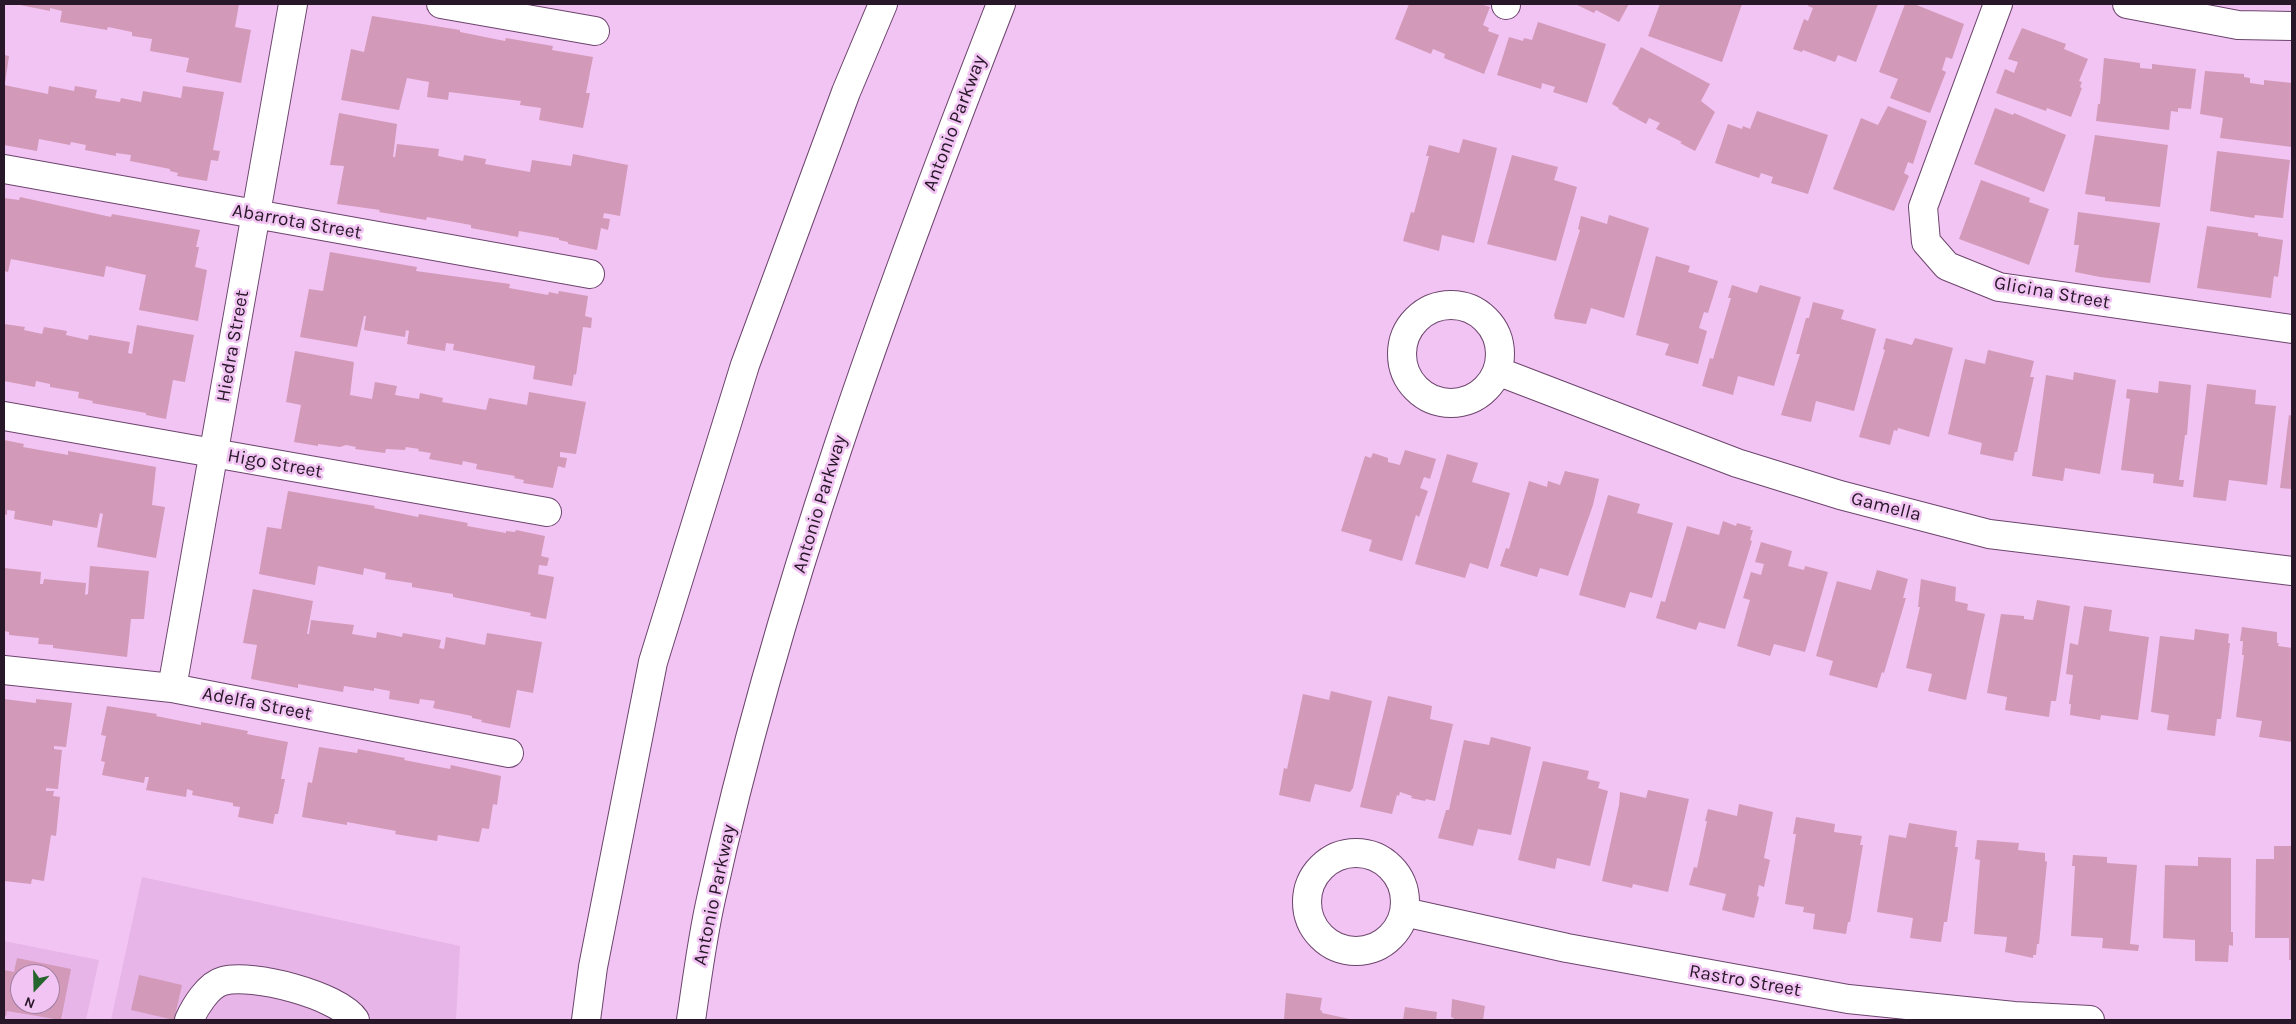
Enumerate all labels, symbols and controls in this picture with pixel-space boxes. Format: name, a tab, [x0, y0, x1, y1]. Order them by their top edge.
street label: Antonio Parkway	[919, 52, 991, 194]
street label: Abarrota Street	[231, 199, 363, 245]
street label: Glicina Street	[1992, 272, 2112, 314]
street label: Hiedra Street	[212, 288, 254, 404]
street label: Antonio Parkway	[788, 432, 852, 576]
street label: Higo Street	[226, 444, 324, 484]
street label: Gamella	[1849, 487, 1923, 527]
street label: Adelfa Street	[200, 682, 314, 726]
street label: Antonio Parkway	[689, 822, 741, 968]
street label: Rastro Street	[1687, 960, 1803, 1002]
north arrow	[10, 964, 60, 1014]
text: N	[22, 993, 38, 1012]

